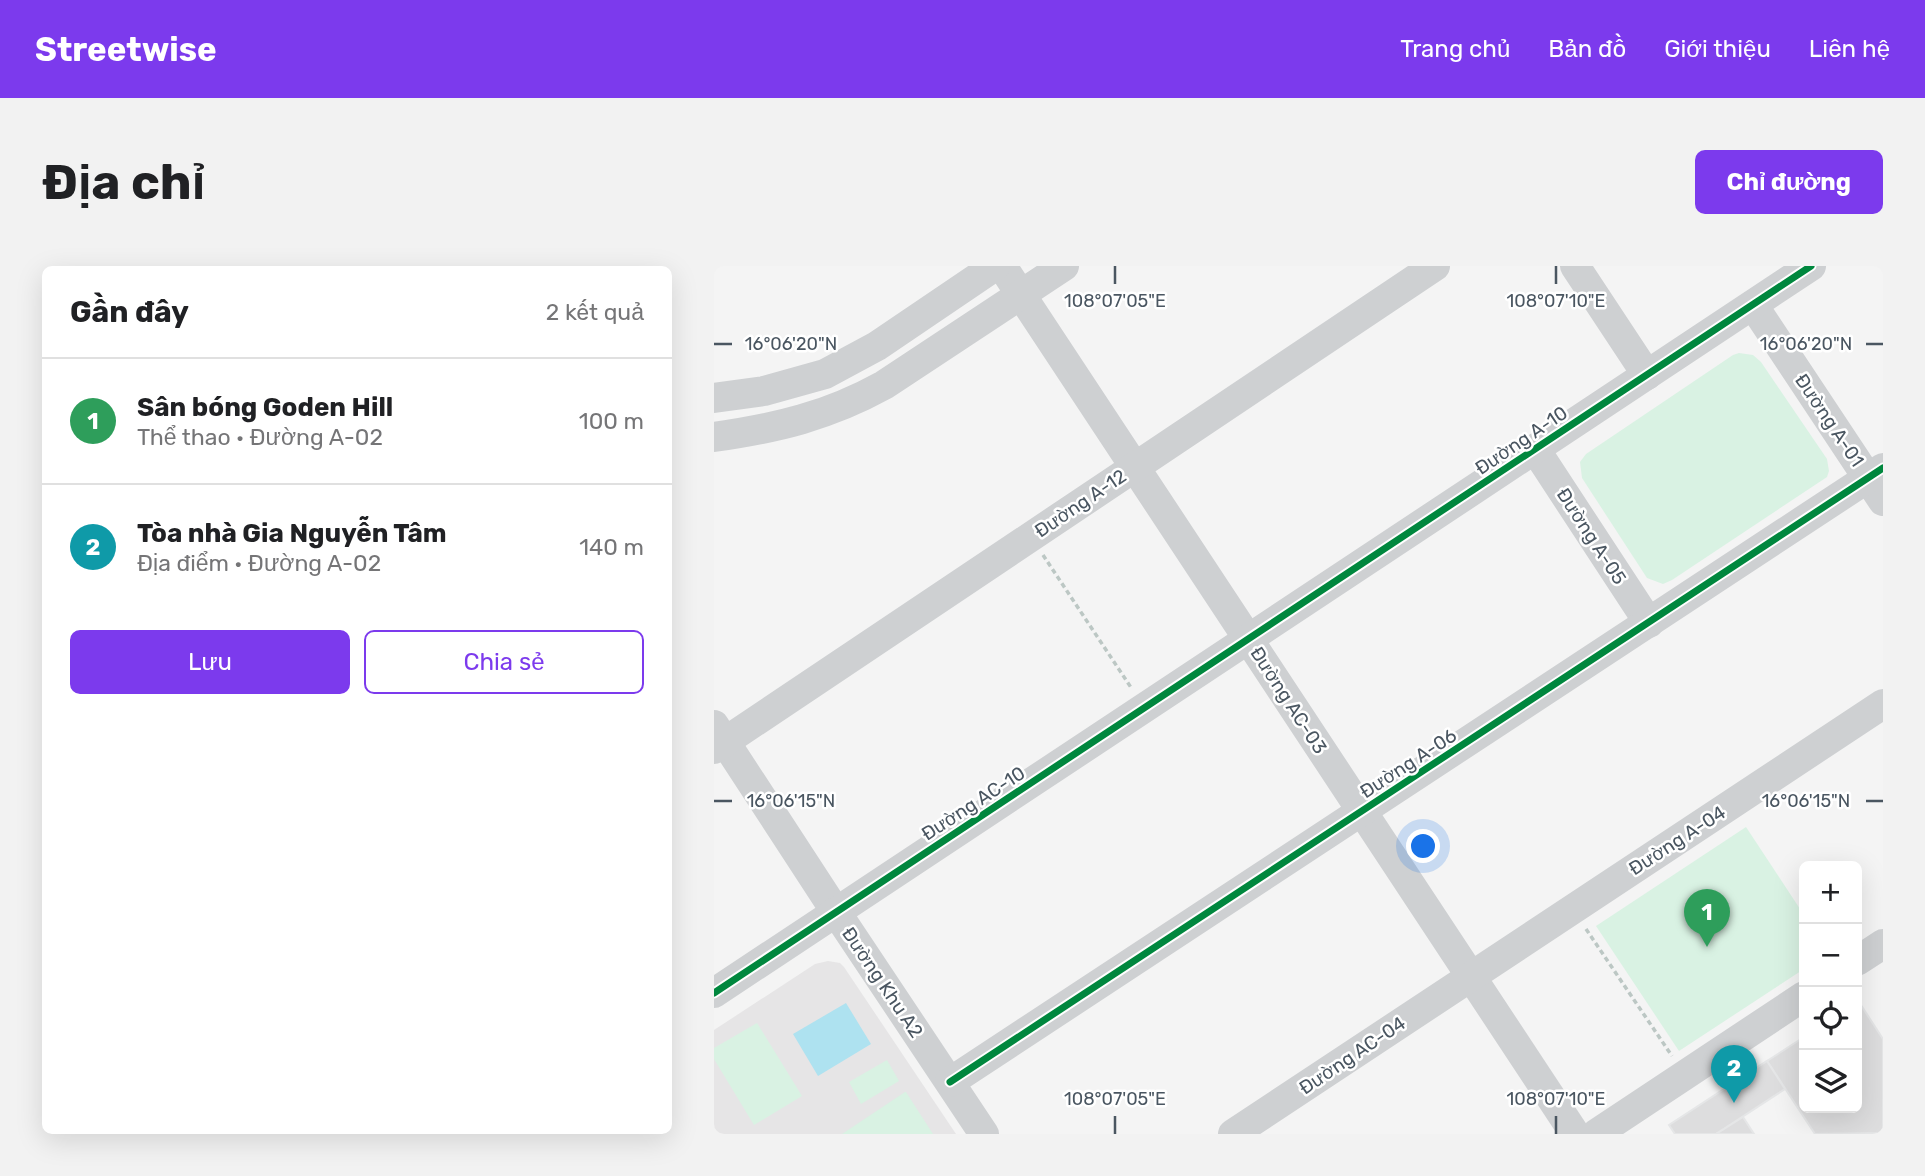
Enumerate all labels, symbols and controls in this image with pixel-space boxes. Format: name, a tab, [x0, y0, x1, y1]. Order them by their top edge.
text: Streetwise	[35, 30, 217, 69]
text: Trang chủ	[1400, 35, 1510, 63]
text: Bản đồ	[1548, 35, 1626, 63]
text: Giới thiệu	[1664, 35, 1771, 63]
text: Liên hệ	[1809, 35, 1890, 63]
button: Chỉ đường	[1695, 150, 1883, 214]
text: Địa chỉ	[42, 153, 205, 211]
text: 108°07'05"E	[1064, 290, 1166, 312]
text: 108°07'10"E	[1507, 290, 1605, 312]
text: Gần đây	[70, 294, 189, 330]
text: 2 kết quả	[546, 298, 644, 326]
text: 16°06'20"N	[745, 333, 837, 355]
text: 16°06'20"N	[1760, 333, 1852, 355]
street label: Đường A-01	[1790, 369, 1869, 471]
text: Sân bóng Goden Hill	[137, 392, 393, 423]
street label: Đường A-10	[1471, 401, 1572, 480]
text: 1	[87, 407, 99, 435]
text: 100 m	[579, 407, 644, 435]
text: Thể thao · Đường A-02	[137, 423, 383, 451]
street label: Đường A-12	[1030, 464, 1130, 542]
street label: Đường A-05	[1552, 484, 1631, 589]
text: Tòa nhà Gia Nguyễn Tâm	[137, 518, 447, 549]
text: 2	[86, 533, 100, 561]
text: 140 m	[579, 533, 644, 561]
text: Địa điểm · Đường A-02	[137, 549, 381, 577]
button: Lưu	[70, 630, 350, 694]
button: Chia sẻ	[364, 630, 644, 694]
street label: Đường AC-03	[1245, 642, 1332, 758]
street label: Đường A-06	[1356, 724, 1461, 803]
street label: Đường AC-10	[917, 761, 1029, 845]
text: 16°06'15"N	[747, 790, 835, 812]
text: 16°06'15"N	[1762, 790, 1850, 812]
street label: Đường A-04	[1625, 800, 1730, 880]
your location	[1406, 829, 1440, 863]
map controls	[1799, 861, 1862, 1113]
button: +	[1799, 861, 1862, 924]
pin: 1	[1684, 889, 1730, 947]
street label: Đường Khu A2	[837, 923, 928, 1042]
button: −	[1799, 924, 1862, 987]
button: locate	[1799, 987, 1862, 1050]
street label: Đường AC-04	[1295, 1011, 1410, 1099]
pin: 2	[1711, 1045, 1757, 1103]
button: layers	[1799, 1050, 1862, 1113]
text: 108°07'05"E	[1064, 1088, 1166, 1110]
text: 108°07'10"E	[1507, 1088, 1605, 1110]

